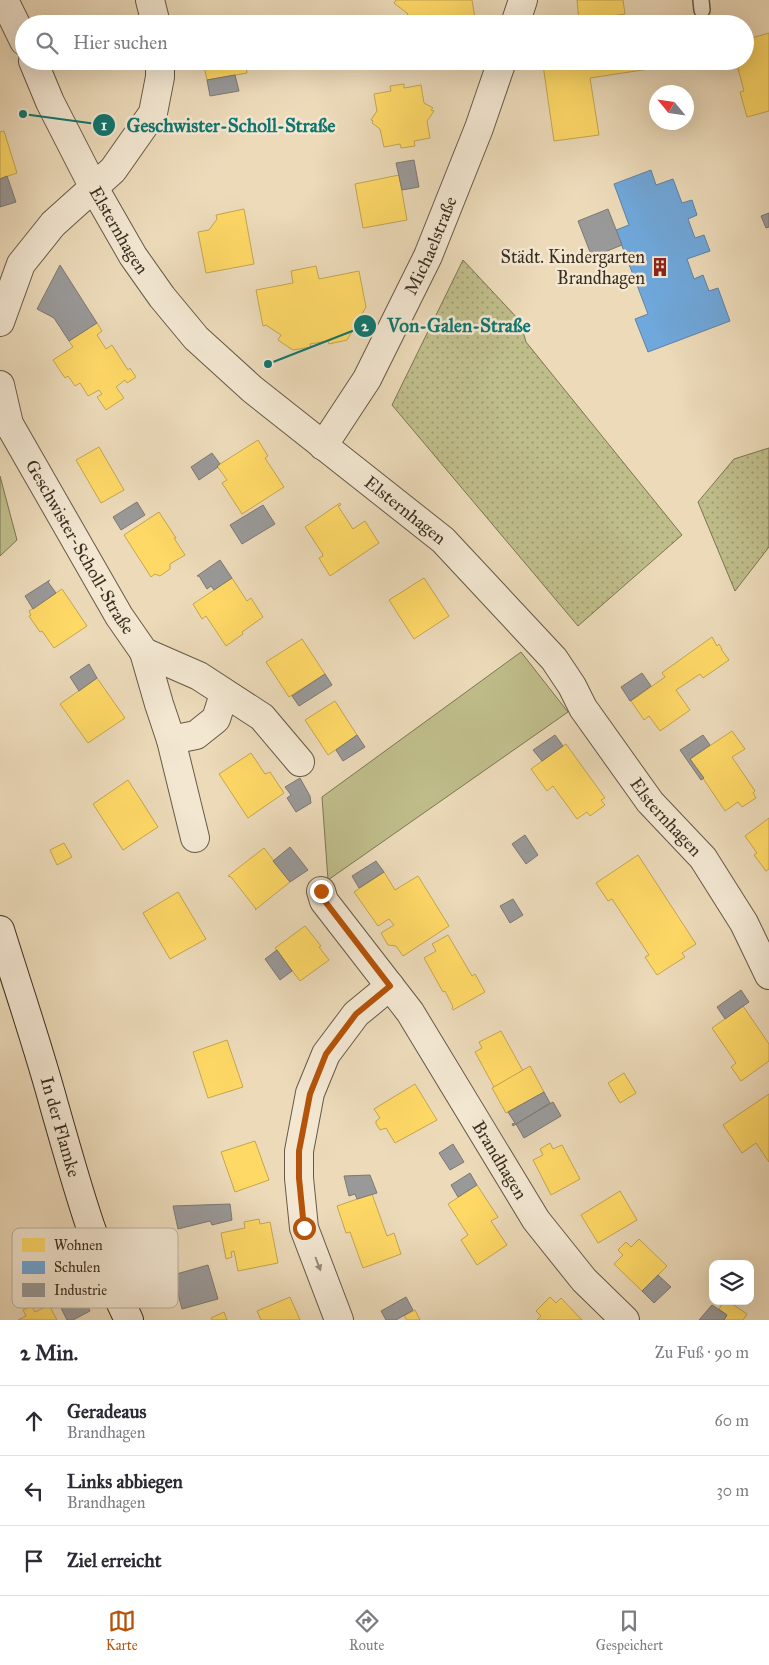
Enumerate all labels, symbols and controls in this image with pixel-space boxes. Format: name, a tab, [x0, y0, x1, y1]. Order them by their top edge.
search box	[15, 15, 754, 70]
icon: search	[33, 29, 61, 57]
text: Hier suchen	[73, 31, 167, 54]
north arrow	[649, 85, 694, 130]
callout: Geschwister-Scholl-Straße	[92, 108, 346, 142]
text: Geschwister-Scholl-Straße	[127, 114, 336, 137]
text: 1	[101, 116, 107, 134]
street label: Elsternhagen	[84, 183, 153, 279]
street label: Michaelstraße	[399, 193, 462, 299]
place label: Städt. Kindergarten Brandhagen	[501, 246, 645, 290]
building icon: Städt. Kindergarten Brandhagen	[649, 256, 671, 278]
callout: Von-Galen-Straße	[352, 309, 540, 343]
text: Von-Galen-Straße	[386, 314, 531, 337]
text: 2	[361, 317, 369, 335]
street label: Geschwister-Scholl-Straße	[21, 456, 139, 639]
street label: Elsternhagen	[360, 471, 451, 549]
street label: Elsternhagen	[625, 773, 707, 861]
route end	[310, 880, 333, 903]
street label: In der Flamke	[36, 1074, 85, 1180]
street label: Brandhagen	[467, 1117, 532, 1204]
route start	[293, 1217, 316, 1240]
legend	[12, 1228, 178, 1308]
text: Wohnen	[54, 1237, 103, 1254]
one-way arrow	[315, 1257, 322, 1272]
text: Schulen	[54, 1259, 101, 1276]
map controls	[709, 1260, 754, 1305]
button: layers	[709, 1260, 754, 1305]
text: Industrie	[54, 1282, 107, 1299]
text: 2 Min.	[20, 1340, 78, 1366]
text: Zu Fuß · 90 m	[655, 1343, 749, 1362]
text: Geradeaus	[67, 1400, 146, 1423]
icon: ahead	[20, 1407, 48, 1435]
text: 60 m	[715, 1411, 749, 1430]
text: Brandhagen	[67, 1423, 145, 1442]
text: Links abbiegen	[67, 1470, 183, 1493]
icon: left	[20, 1477, 48, 1505]
text: 30 m	[716, 1481, 749, 1500]
text: Brandhagen	[67, 1493, 145, 1512]
icon: arrive	[20, 1547, 48, 1575]
text: Ziel erreicht	[67, 1549, 161, 1572]
tab: Karte	[106, 1607, 138, 1654]
tab: Route	[349, 1607, 384, 1654]
tab: Gespeichert	[596, 1607, 663, 1654]

